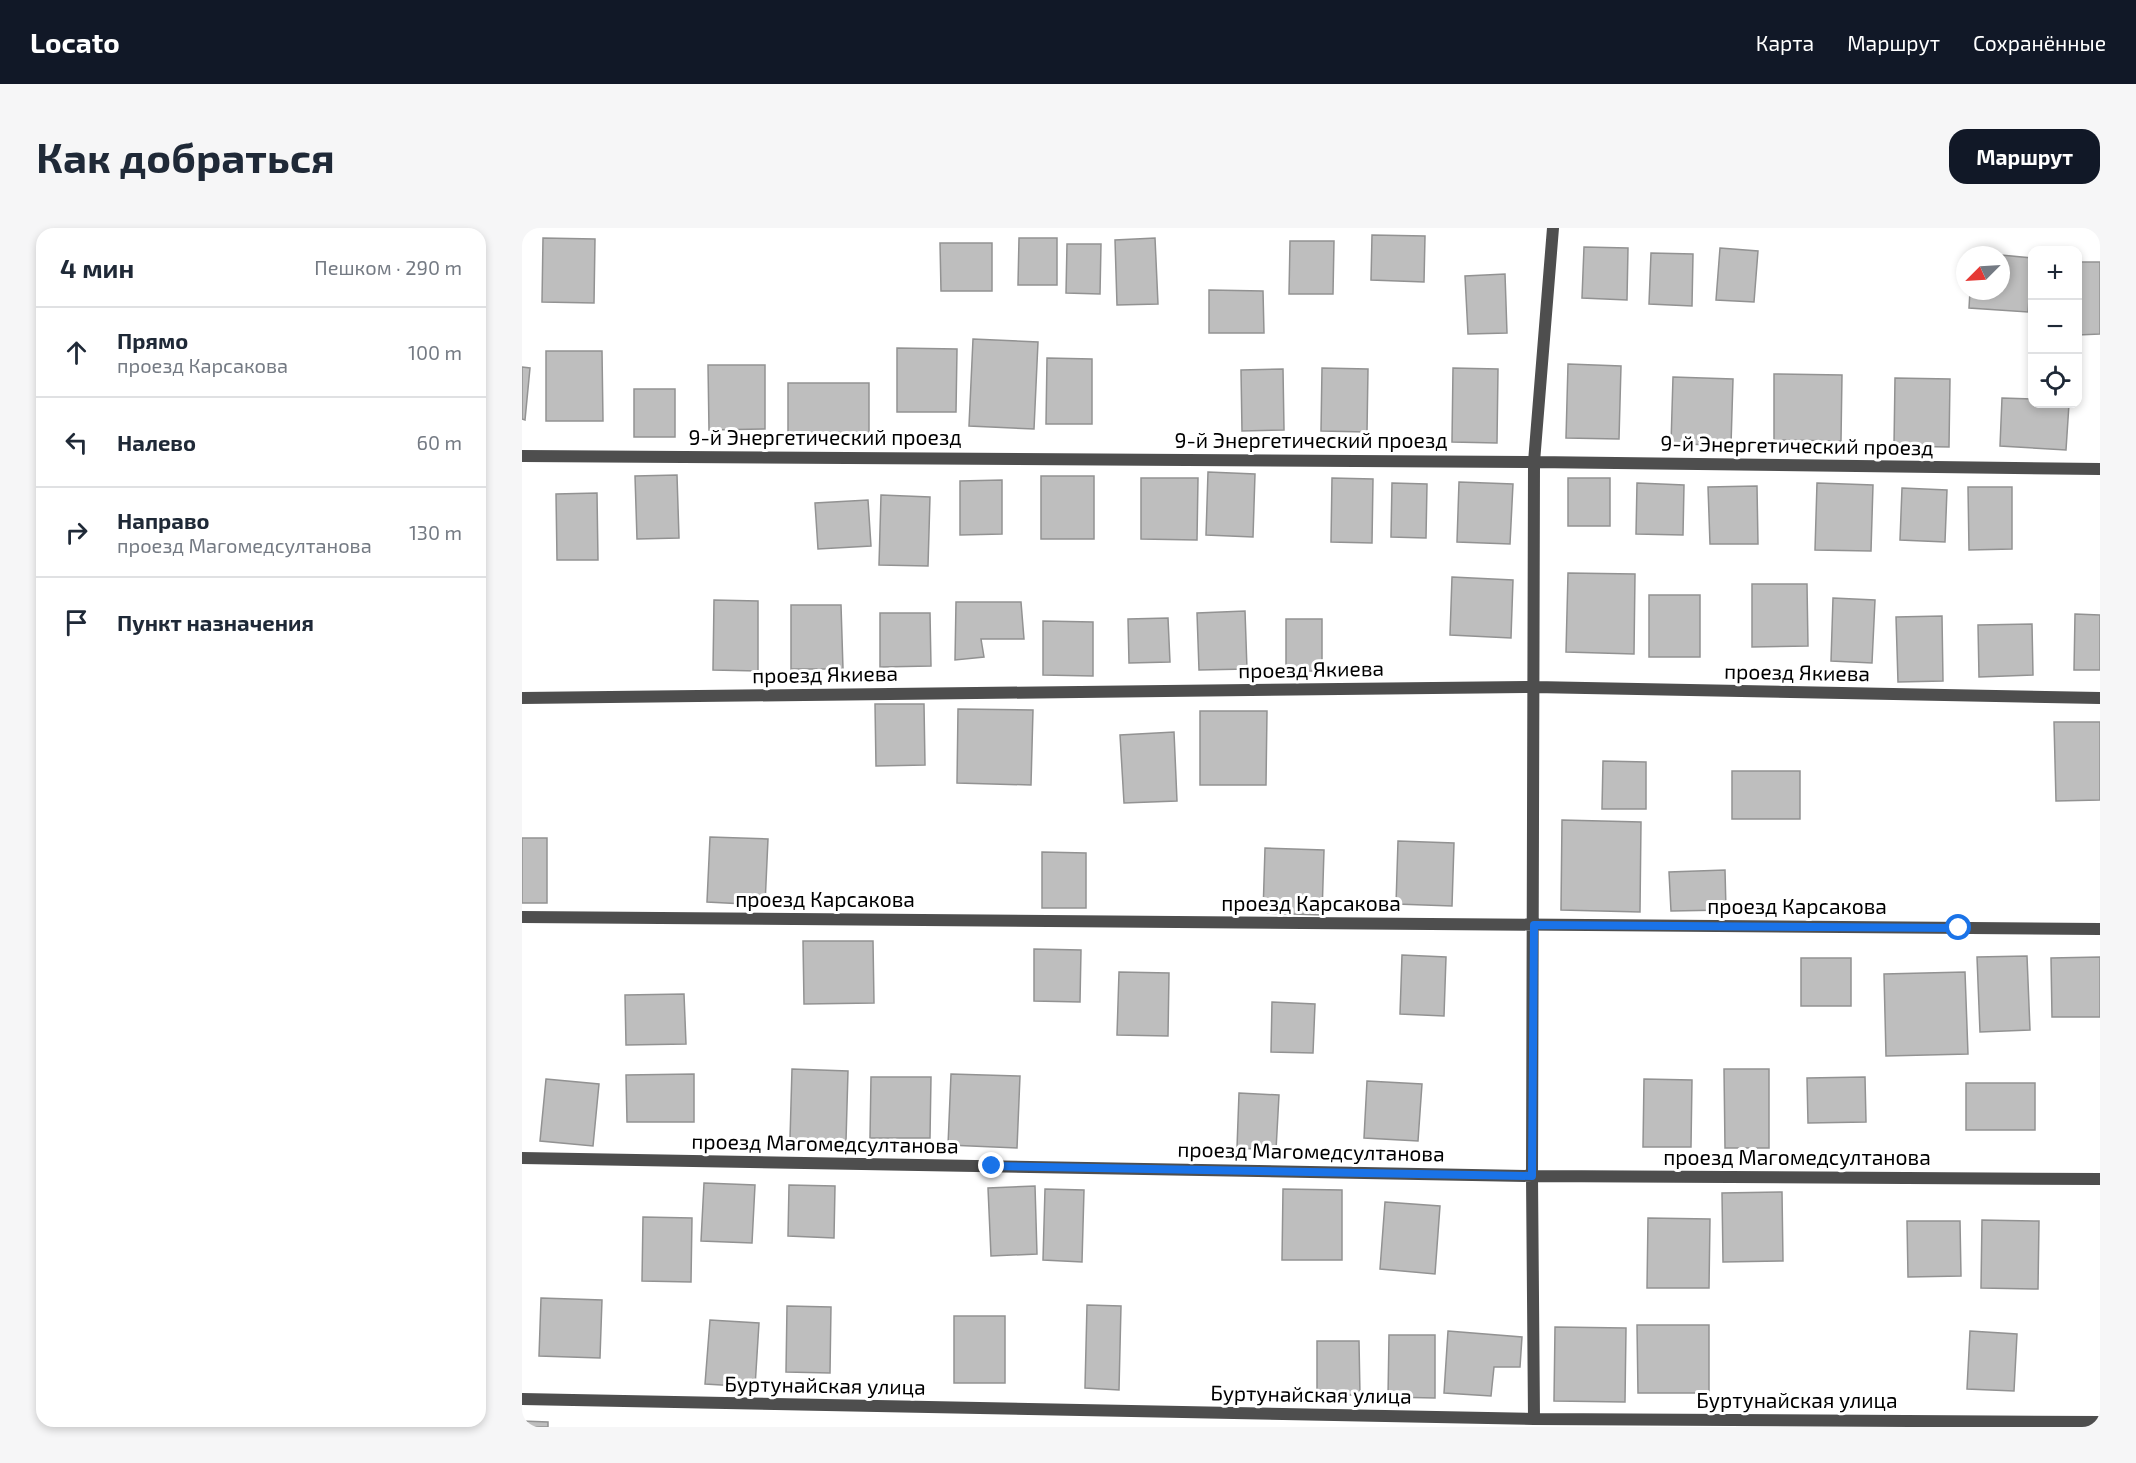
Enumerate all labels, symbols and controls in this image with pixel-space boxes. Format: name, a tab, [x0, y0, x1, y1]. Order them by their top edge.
text: Locato	[30, 25, 120, 59]
text: Карта	[1756, 30, 1814, 55]
text: Маршрут	[1847, 30, 1940, 55]
text: Сохранённые	[1973, 30, 2106, 55]
button: Маршрут	[1949, 129, 2100, 184]
text: Как добраться	[36, 131, 335, 181]
north arrow	[1956, 246, 2010, 300]
map controls	[2028, 246, 2082, 408]
button: +	[2028, 246, 2082, 300]
text: 4 мин	[60, 252, 134, 283]
text: Пешком · 290 m	[314, 255, 462, 279]
button: −	[2028, 300, 2082, 354]
text: Прямо	[117, 327, 188, 353]
icon: ahead	[60, 336, 93, 369]
text: 100 m	[408, 340, 462, 364]
text: проезд Карсакова	[117, 353, 288, 377]
button: locate	[2028, 354, 2082, 408]
street label: 9-й Энергетический проезд	[688, 424, 962, 449]
icon: left	[60, 426, 93, 459]
street label: 9-й Энергетический проезд	[1174, 427, 1448, 452]
text: Налево	[117, 429, 196, 455]
text: 60 m	[417, 430, 462, 454]
street label: 9-й Энергетический проезд	[1660, 430, 1934, 459]
text: Направо	[117, 507, 210, 533]
icon: right	[60, 516, 93, 549]
text: 130 m	[409, 520, 462, 544]
text: проезд Магомедсултанова	[117, 533, 372, 557]
icon: arrive	[60, 606, 93, 639]
text: Пункт назначения	[117, 609, 314, 635]
street label: проезд Якиева	[1238, 655, 1384, 682]
street label: проезд Якиева	[1724, 658, 1870, 685]
street label: проезд Якиева	[752, 660, 898, 687]
street label: проезд Карсакова	[735, 886, 915, 911]
street label: проезд Карсакова	[1221, 890, 1401, 915]
street label: проезд Карсакова	[1707, 893, 1887, 918]
route start	[1945, 914, 1971, 940]
street label: проезд Магомедсултанова	[691, 1128, 959, 1158]
street label: проезд Магомедсултанова	[1177, 1136, 1445, 1166]
street label: проезд Магомедсултанова	[1663, 1144, 1931, 1170]
route end	[978, 1152, 1004, 1178]
street label: Буртунайская улица	[724, 1370, 926, 1400]
street label: Буртунайская улица	[1210, 1379, 1412, 1409]
street label: Буртунайская улица	[1696, 1387, 1898, 1413]

